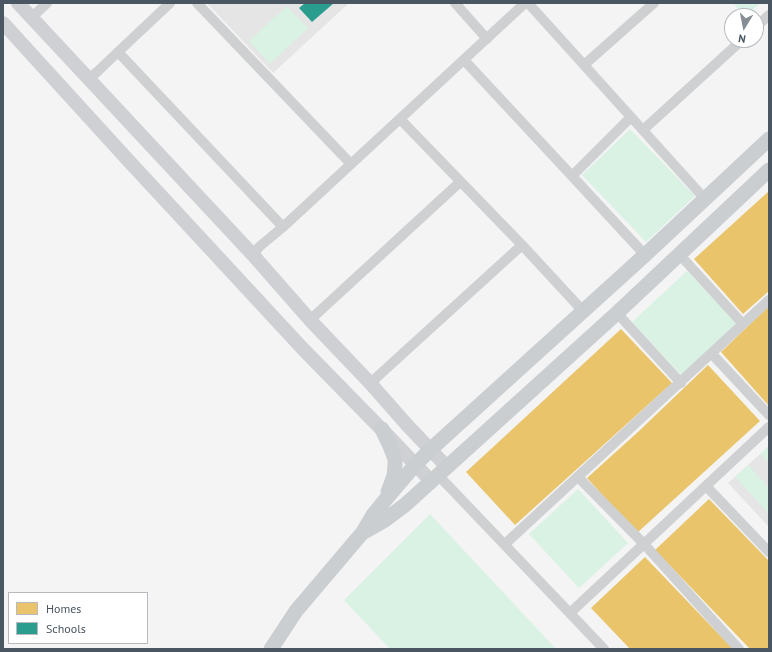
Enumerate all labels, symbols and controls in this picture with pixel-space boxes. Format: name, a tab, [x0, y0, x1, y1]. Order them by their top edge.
north arrow	[724, 8, 764, 48]
text: N	[737, 31, 747, 46]
legend	[8, 592, 148, 644]
text: Homes	[46, 601, 81, 616]
text: Schools	[46, 621, 86, 636]

